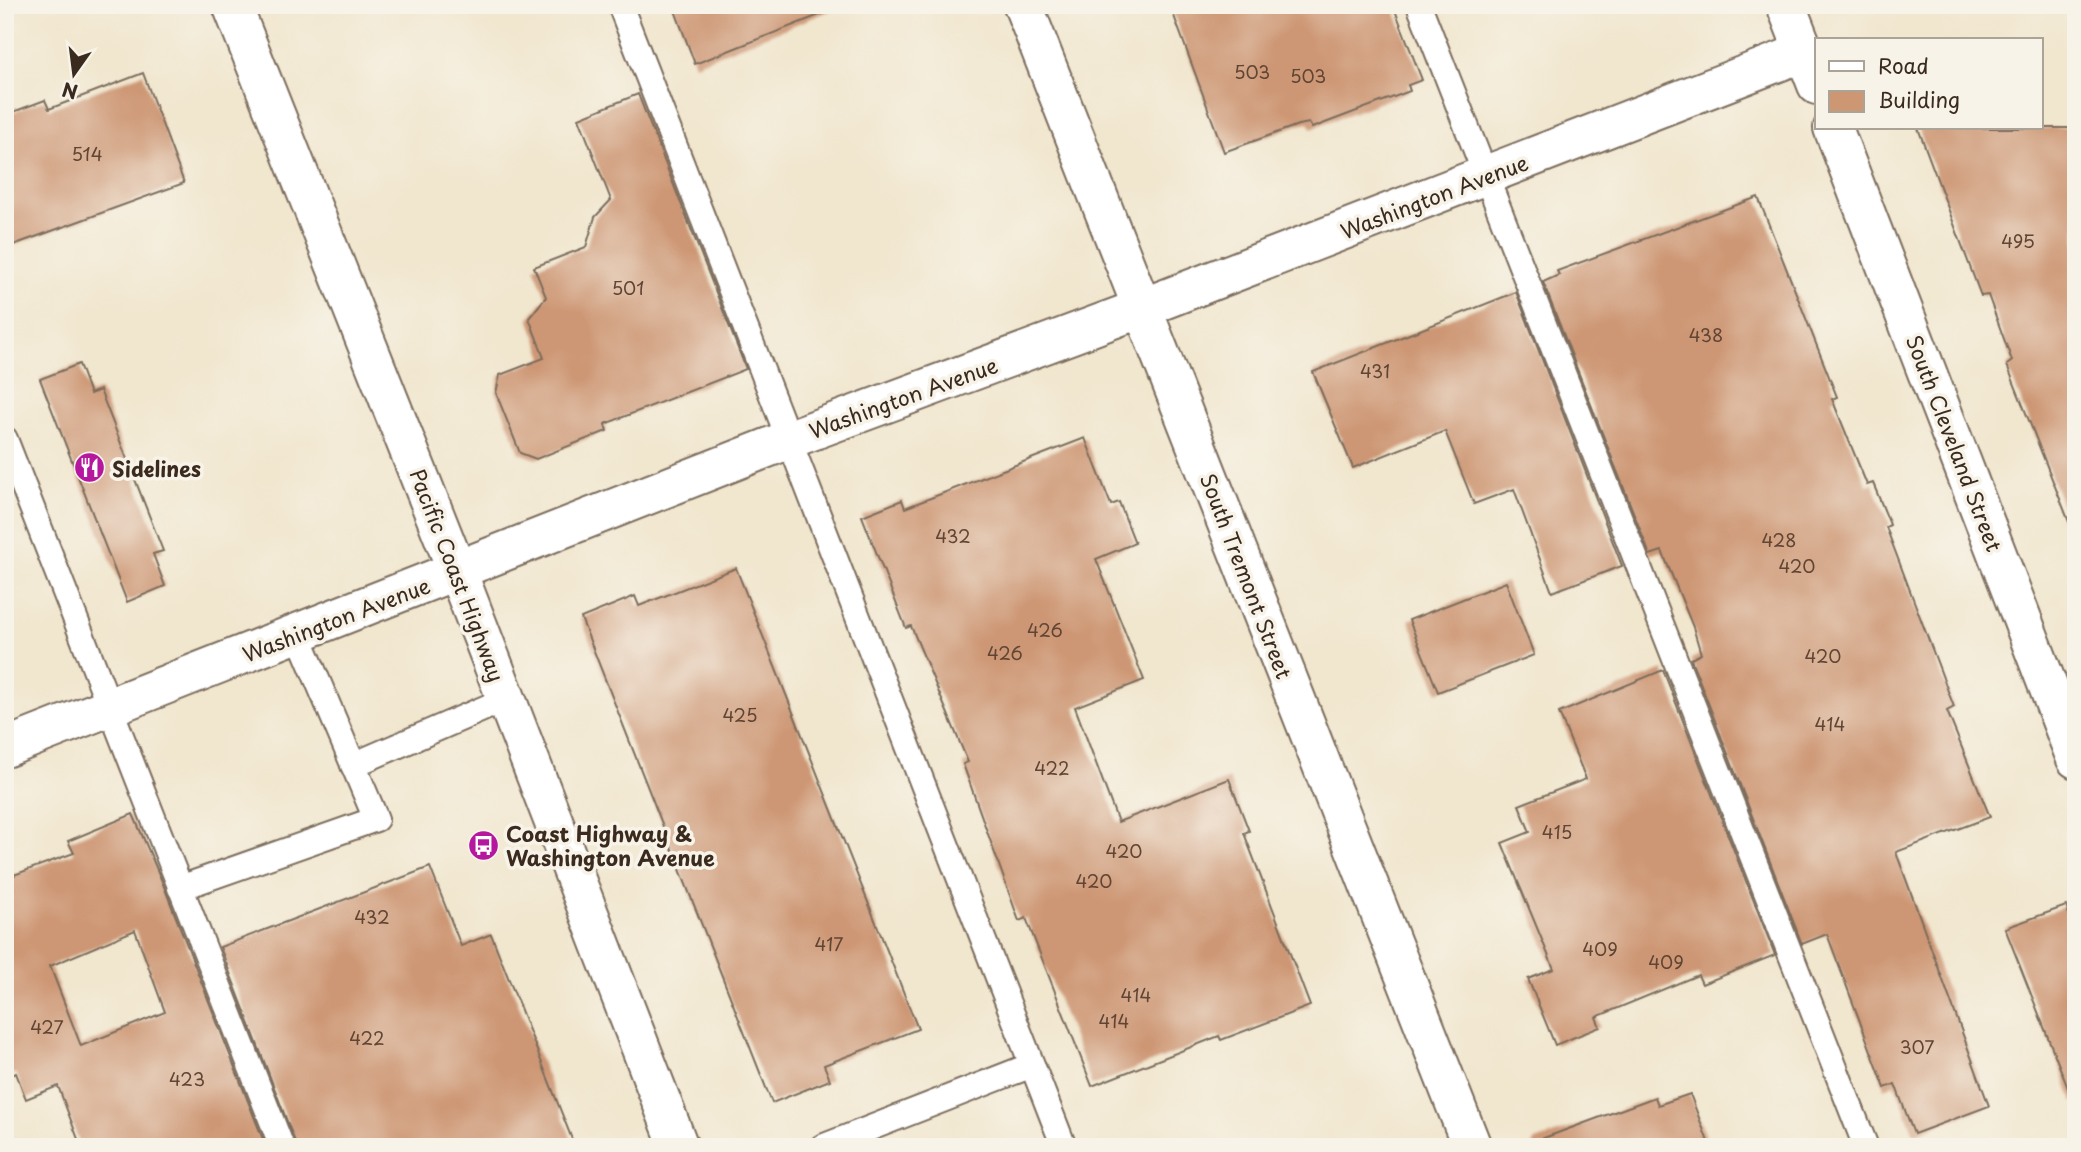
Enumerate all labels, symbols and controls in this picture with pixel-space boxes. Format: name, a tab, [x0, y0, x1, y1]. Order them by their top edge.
north arrow	[38, 38, 108, 108]
legend	[1815, 38, 2042, 130]
text: Road	[1878, 49, 1929, 81]
house number: 503	[1234, 58, 1270, 85]
house number: 503	[1290, 62, 1326, 89]
text: N	[59, 76, 80, 107]
text: Building	[1878, 83, 1960, 115]
house number: 514	[71, 140, 103, 167]
street label: Washington Avenue	[1336, 145, 1532, 247]
house number: 495	[2001, 227, 2035, 254]
house number: 501	[612, 274, 644, 301]
house number: 438	[1689, 321, 1723, 348]
street label: South Cleveland Street	[1899, 330, 2011, 556]
street label: Washington Avenue	[804, 348, 1002, 446]
house number: 431	[1360, 357, 1390, 384]
restaurant icon: Sidelines	[72, 451, 106, 485]
place label: Sidelines	[112, 452, 201, 484]
street label: Pacific Coast Highway	[403, 464, 513, 686]
street label: South Tremont Street	[1193, 469, 1301, 683]
house number: 432	[935, 522, 971, 549]
house number: 428	[1761, 526, 1797, 553]
house number: 420	[1779, 552, 1815, 579]
street label: Washington Avenue	[238, 568, 434, 670]
house number: 426	[1027, 616, 1063, 643]
house number: 426	[987, 639, 1023, 666]
house number: 420	[1805, 642, 1841, 669]
house number: 425	[722, 701, 758, 728]
house number: 414	[1815, 710, 1845, 737]
house number: 422	[1034, 754, 1070, 781]
place label: Coast Highway & Washington Avenue	[506, 817, 715, 873]
house number: 415	[1542, 818, 1572, 845]
bus stop icon: Coast Highway & Washington Avenue	[466, 828, 500, 862]
house number: 420	[1106, 837, 1142, 864]
house number: 420	[1076, 867, 1112, 894]
house number: 432	[354, 903, 390, 930]
house number: 417	[814, 930, 844, 957]
house number: 409	[1582, 935, 1618, 962]
house number: 409	[1648, 948, 1684, 975]
house number: 414	[1121, 981, 1151, 1008]
house number: 414	[1099, 1007, 1129, 1034]
house number: 427	[30, 1013, 64, 1040]
house number: 422	[349, 1024, 385, 1051]
house number: 307	[1900, 1033, 1934, 1060]
house number: 423	[169, 1065, 205, 1092]

